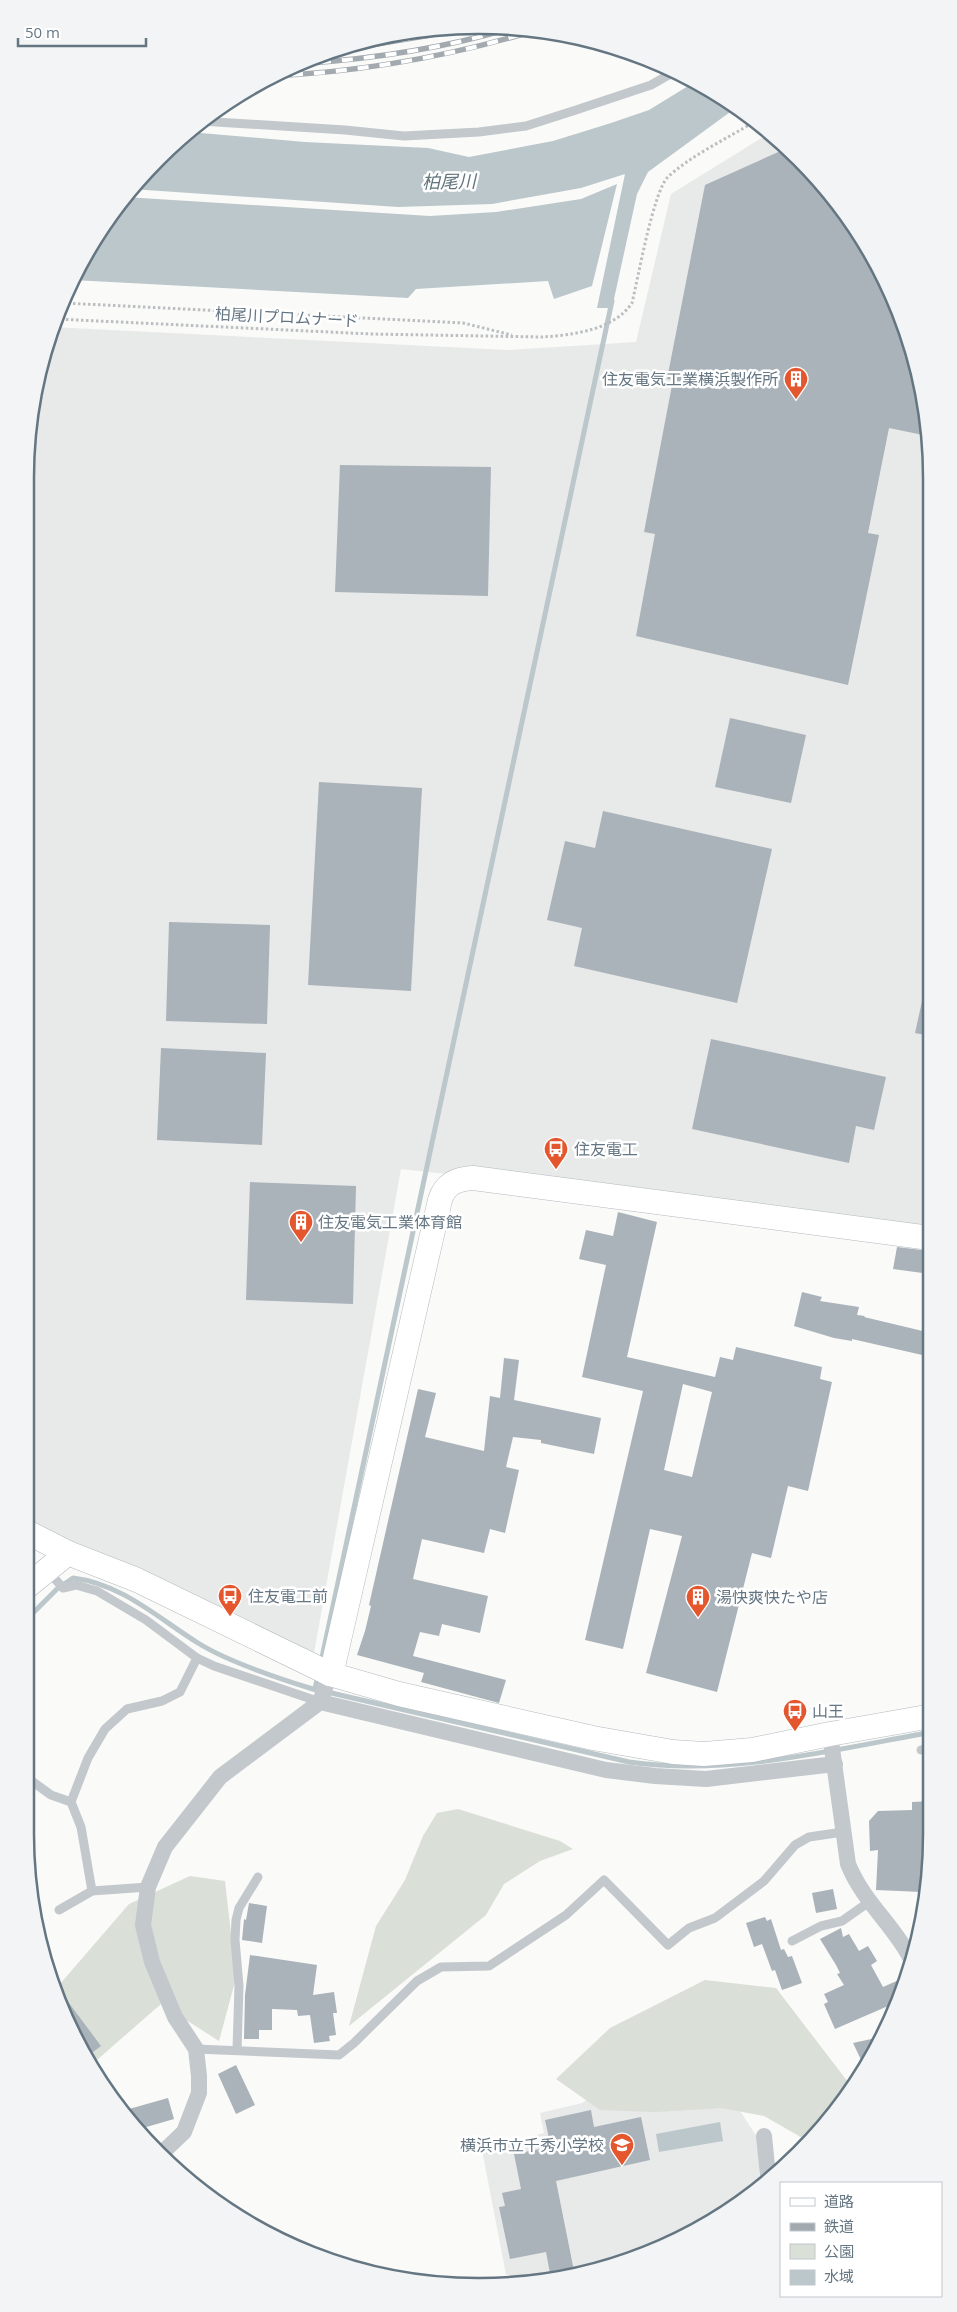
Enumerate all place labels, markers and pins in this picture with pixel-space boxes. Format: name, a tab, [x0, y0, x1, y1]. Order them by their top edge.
building icon: 住友電気工業横浜製作所	[783, 366, 809, 400]
place label: 住友電気工業横浜製作所	[602, 368, 778, 390]
bus stop icon: 住友電工	[543, 1136, 569, 1170]
place label: 住友電工	[574, 1138, 638, 1160]
building icon: 住友電気工業体育館	[288, 1209, 314, 1243]
place label: 住友電気工業体育館	[318, 1211, 462, 1233]
bus stop icon: 住友電工前	[217, 1583, 243, 1617]
building icon: 湯快爽快たや店	[685, 1584, 711, 1618]
place label: 住友電工前	[248, 1585, 328, 1607]
place label: 湯快爽快たや店	[716, 1586, 828, 1608]
bus stop icon: 山王	[782, 1698, 808, 1732]
place label: 山王	[812, 1700, 844, 1722]
school or university icon: 横浜市立千秀小学校	[609, 2132, 635, 2166]
place label: 横浜市立千秀小学校	[460, 2134, 604, 2156]

